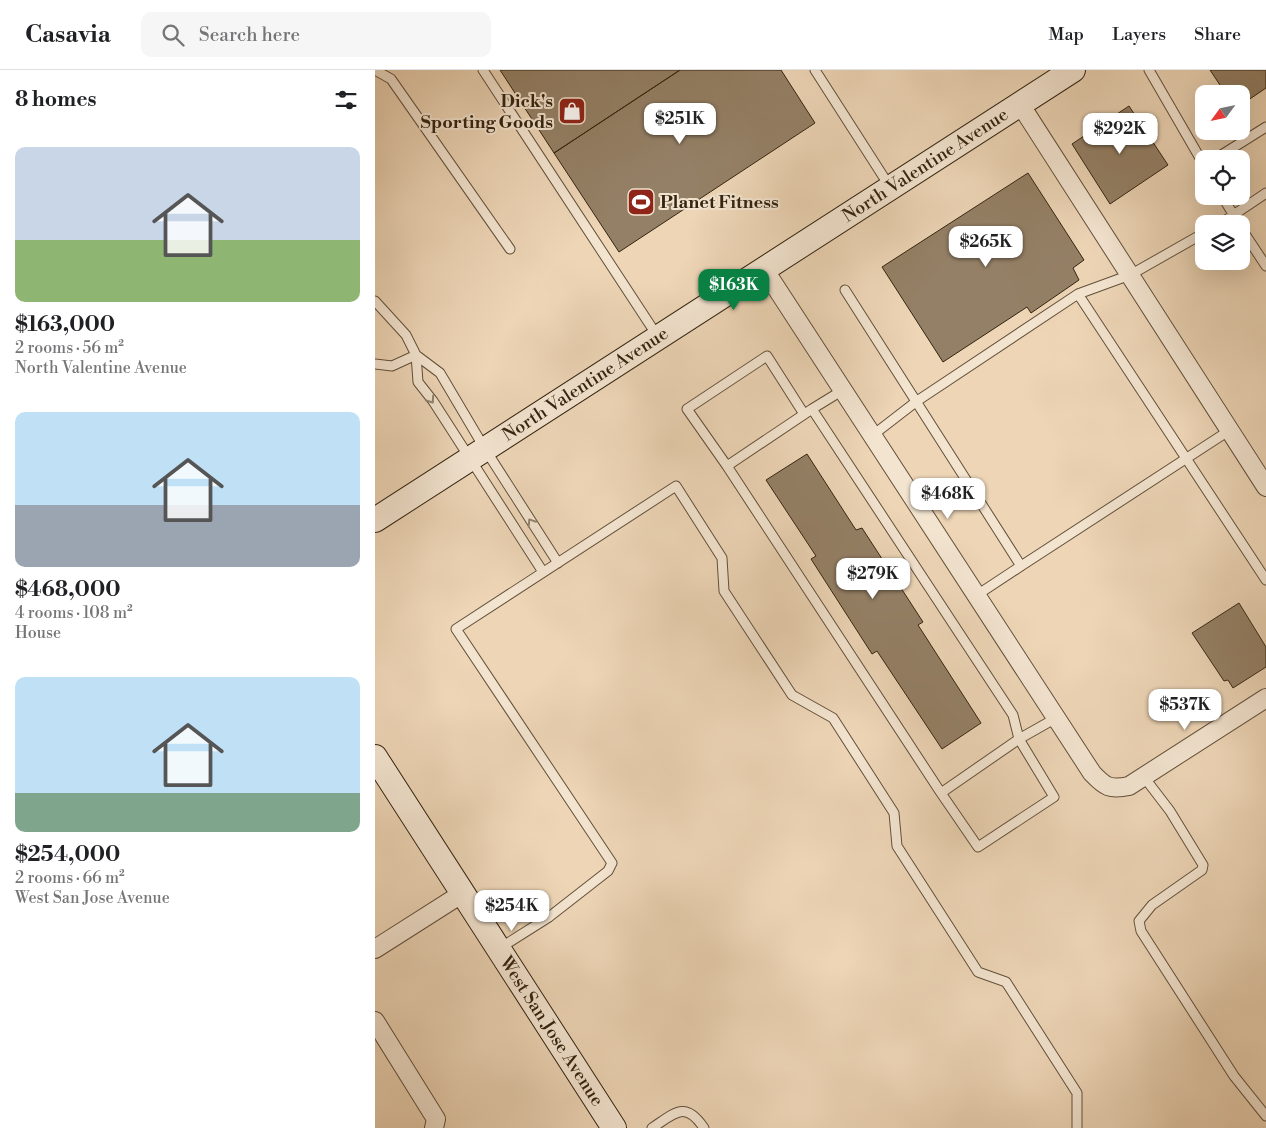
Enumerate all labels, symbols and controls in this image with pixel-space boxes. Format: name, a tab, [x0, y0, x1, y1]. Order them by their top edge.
search box	[141, 12, 491, 57]
text: Casavia	[25, 20, 111, 50]
icon: search	[159, 21, 187, 49]
text: Search here	[199, 23, 300, 47]
text: Map	[1049, 23, 1084, 46]
text: Layers	[1112, 23, 1166, 46]
text: Share	[1194, 23, 1241, 46]
north arrow	[1195, 85, 1250, 140]
map controls	[1195, 85, 1250, 270]
icon: filters	[332, 86, 360, 114]
text: 8 homes	[15, 87, 97, 113]
place label: Dick's Sporting Goods	[420, 90, 553, 134]
shop icon: Dick's Sporting Goods	[557, 96, 587, 126]
pin: $251K	[645, 102, 715, 145]
street label: North Valentine Avenue	[838, 103, 1013, 228]
text: $251K	[655, 109, 705, 129]
pin: $292K	[1085, 112, 1155, 155]
text: $292K	[1094, 119, 1146, 139]
button: locate	[1195, 150, 1250, 205]
icon: home	[143, 180, 233, 270]
sports icon: Planet Fitness	[626, 187, 656, 217]
place label: Planet Fitness	[660, 191, 779, 214]
button: layers	[1195, 215, 1250, 270]
pin: $265K	[951, 226, 1021, 268]
text: $265K	[960, 232, 1012, 252]
pin: $163K	[699, 268, 769, 311]
text: $163K	[709, 275, 759, 295]
text: $163,000	[15, 312, 115, 338]
street label: North Valentine Avenue	[498, 322, 673, 447]
text: 2 rooms · 56 m²	[15, 338, 124, 358]
text: North Valentine Avenue	[15, 358, 187, 378]
one-way arrow	[425, 394, 434, 403]
icon: home	[143, 445, 233, 535]
pin: $468K	[913, 478, 983, 520]
text: $468K	[921, 484, 975, 504]
one-way arrow	[528, 518, 537, 528]
pin: $279K	[838, 558, 908, 600]
text: $279K	[847, 564, 899, 584]
text: $468,000	[15, 577, 120, 603]
text: 4 rooms · 108 m²	[15, 603, 133, 623]
text: House	[15, 623, 61, 643]
pin: $537K	[1150, 688, 1220, 731]
text: $537K	[1159, 695, 1211, 715]
icon: home	[143, 710, 233, 800]
text: $254,000	[15, 842, 120, 868]
text: 2 rooms · 66 m²	[15, 868, 125, 888]
text: West San Jose Avenue	[15, 888, 170, 908]
pin: $254K	[477, 890, 547, 932]
text: $254K	[485, 896, 539, 916]
street label: West San Jose Avenue	[494, 951, 609, 1111]

